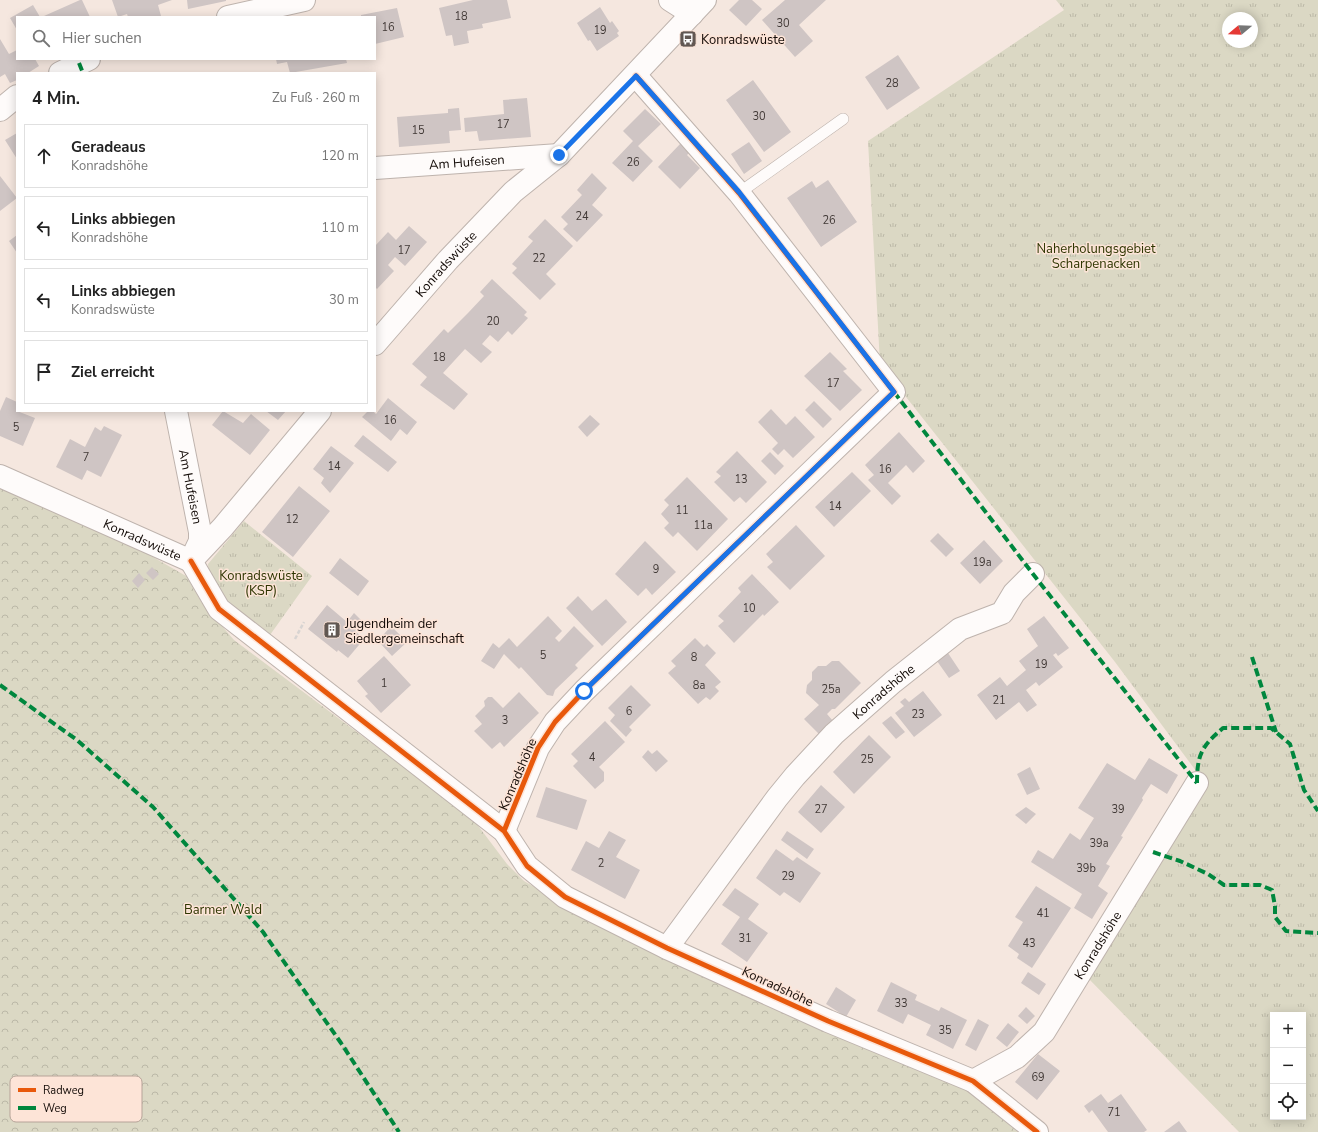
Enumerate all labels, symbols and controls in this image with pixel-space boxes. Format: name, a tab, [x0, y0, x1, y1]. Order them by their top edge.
house number: 18	[454, 9, 468, 24]
north arrow	[1222, 12, 1258, 48]
search box	[16, 16, 376, 60]
house number: 30	[776, 16, 790, 31]
house number: 16	[381, 20, 395, 35]
house number: 19	[593, 23, 607, 38]
icon: search	[30, 27, 52, 49]
text: Hier suchen	[62, 28, 142, 48]
bus stop icon: Konradswüste	[678, 29, 698, 49]
place label: Konradswüste	[701, 31, 785, 49]
house number: 28	[885, 76, 899, 91]
text: 4 Min.	[32, 87, 80, 110]
text: Zu Fuß · 260 m	[272, 89, 360, 107]
house number: 30	[752, 109, 766, 124]
house number: 17	[496, 117, 510, 132]
house number: 15	[411, 123, 425, 138]
text: Geradeaus	[71, 137, 146, 157]
icon: ahead	[33, 145, 55, 167]
route end	[550, 146, 568, 164]
text: 120 m	[321, 147, 359, 165]
street label: Am Hufeisen	[428, 151, 505, 174]
house number: 26	[626, 155, 640, 170]
text: Konradshöhe	[71, 157, 148, 175]
text: Links abbiegen	[71, 209, 175, 229]
house number: 24	[575, 209, 589, 224]
house number: 26	[822, 213, 836, 228]
icon: left	[33, 217, 55, 239]
text: 110 m	[321, 219, 359, 237]
street label: Konradswüste	[412, 227, 481, 301]
text: Konradshöhe	[71, 229, 148, 247]
park label: Naherholungsgebiet Scharpenacken	[1036, 240, 1156, 273]
house number: 17	[397, 243, 411, 258]
house number: 22	[532, 251, 546, 266]
text: Links abbiegen	[71, 281, 175, 301]
icon: left	[33, 289, 55, 311]
text: 30 m	[329, 291, 359, 309]
text: Konradswüste	[71, 301, 155, 319]
house number: 20	[486, 314, 500, 329]
house number: 18	[432, 350, 446, 365]
icon: arrive	[33, 361, 55, 383]
text: Ziel erreicht	[71, 362, 154, 382]
house number: 17	[826, 376, 840, 391]
house number: 16	[383, 413, 397, 428]
house number: 5	[13, 420, 20, 435]
street label: Am Hufeisen	[174, 448, 206, 526]
house number: 7	[83, 450, 89, 465]
house number: 14	[327, 459, 341, 474]
house number: 16	[878, 462, 892, 477]
house number: 13	[734, 472, 748, 487]
house number: 14	[828, 499, 842, 514]
house number: 11	[675, 503, 689, 518]
house number: 12	[285, 512, 299, 527]
street label: Konradswüste	[100, 515, 184, 566]
house number: 11a	[693, 518, 713, 533]
house number: 19a	[972, 555, 992, 570]
house number: 9	[653, 562, 659, 577]
park label: Konradswüste (KSP)	[219, 567, 303, 600]
house number: 10	[742, 601, 756, 616]
place label: Jugendheim der Siedlergemeinschaft	[344, 615, 464, 648]
building icon: Jugendheim der Siedlergemeinschaft	[322, 620, 342, 640]
house number: 5	[540, 648, 547, 663]
house number: 8	[691, 650, 698, 665]
house number: 19	[1034, 657, 1048, 672]
street label: Konradshöhe	[849, 660, 919, 724]
house number: 1	[381, 676, 387, 691]
house number: 8a	[693, 678, 705, 693]
route start	[575, 682, 593, 700]
house number: 25a	[821, 682, 841, 697]
house number: 21	[992, 693, 1006, 708]
house number: 6	[626, 704, 633, 719]
house number: 23	[911, 707, 925, 722]
house number: 3	[502, 713, 508, 728]
street label: Konradshöhe	[495, 735, 541, 813]
house number: 4	[589, 750, 596, 765]
house number: 25	[860, 752, 874, 767]
house number: 27	[814, 802, 828, 817]
house number: 39	[1111, 802, 1125, 817]
house number: 39a	[1089, 836, 1109, 851]
house number: 2	[598, 856, 604, 871]
house number: 39b	[1076, 861, 1096, 876]
house number: 29	[781, 869, 795, 884]
park label: Barmer Wald	[184, 901, 262, 919]
house number: 41	[1036, 906, 1050, 921]
street label: Konradshöhe	[1071, 908, 1126, 983]
house number: 31	[738, 931, 752, 946]
house number: 43	[1022, 936, 1036, 951]
street label: Konradshöhe	[739, 963, 816, 1011]
house number: 33	[894, 996, 908, 1011]
map controls	[1270, 1012, 1306, 1120]
button: +	[1270, 1012, 1306, 1048]
house number: 35	[938, 1023, 952, 1038]
button: −	[1270, 1048, 1306, 1084]
house number: 69	[1031, 1070, 1045, 1085]
legend	[10, 1076, 142, 1122]
text: Radweg	[43, 1083, 84, 1098]
button: locate	[1270, 1084, 1306, 1120]
text: Weg	[43, 1101, 67, 1116]
house number: 71	[1107, 1105, 1121, 1120]

